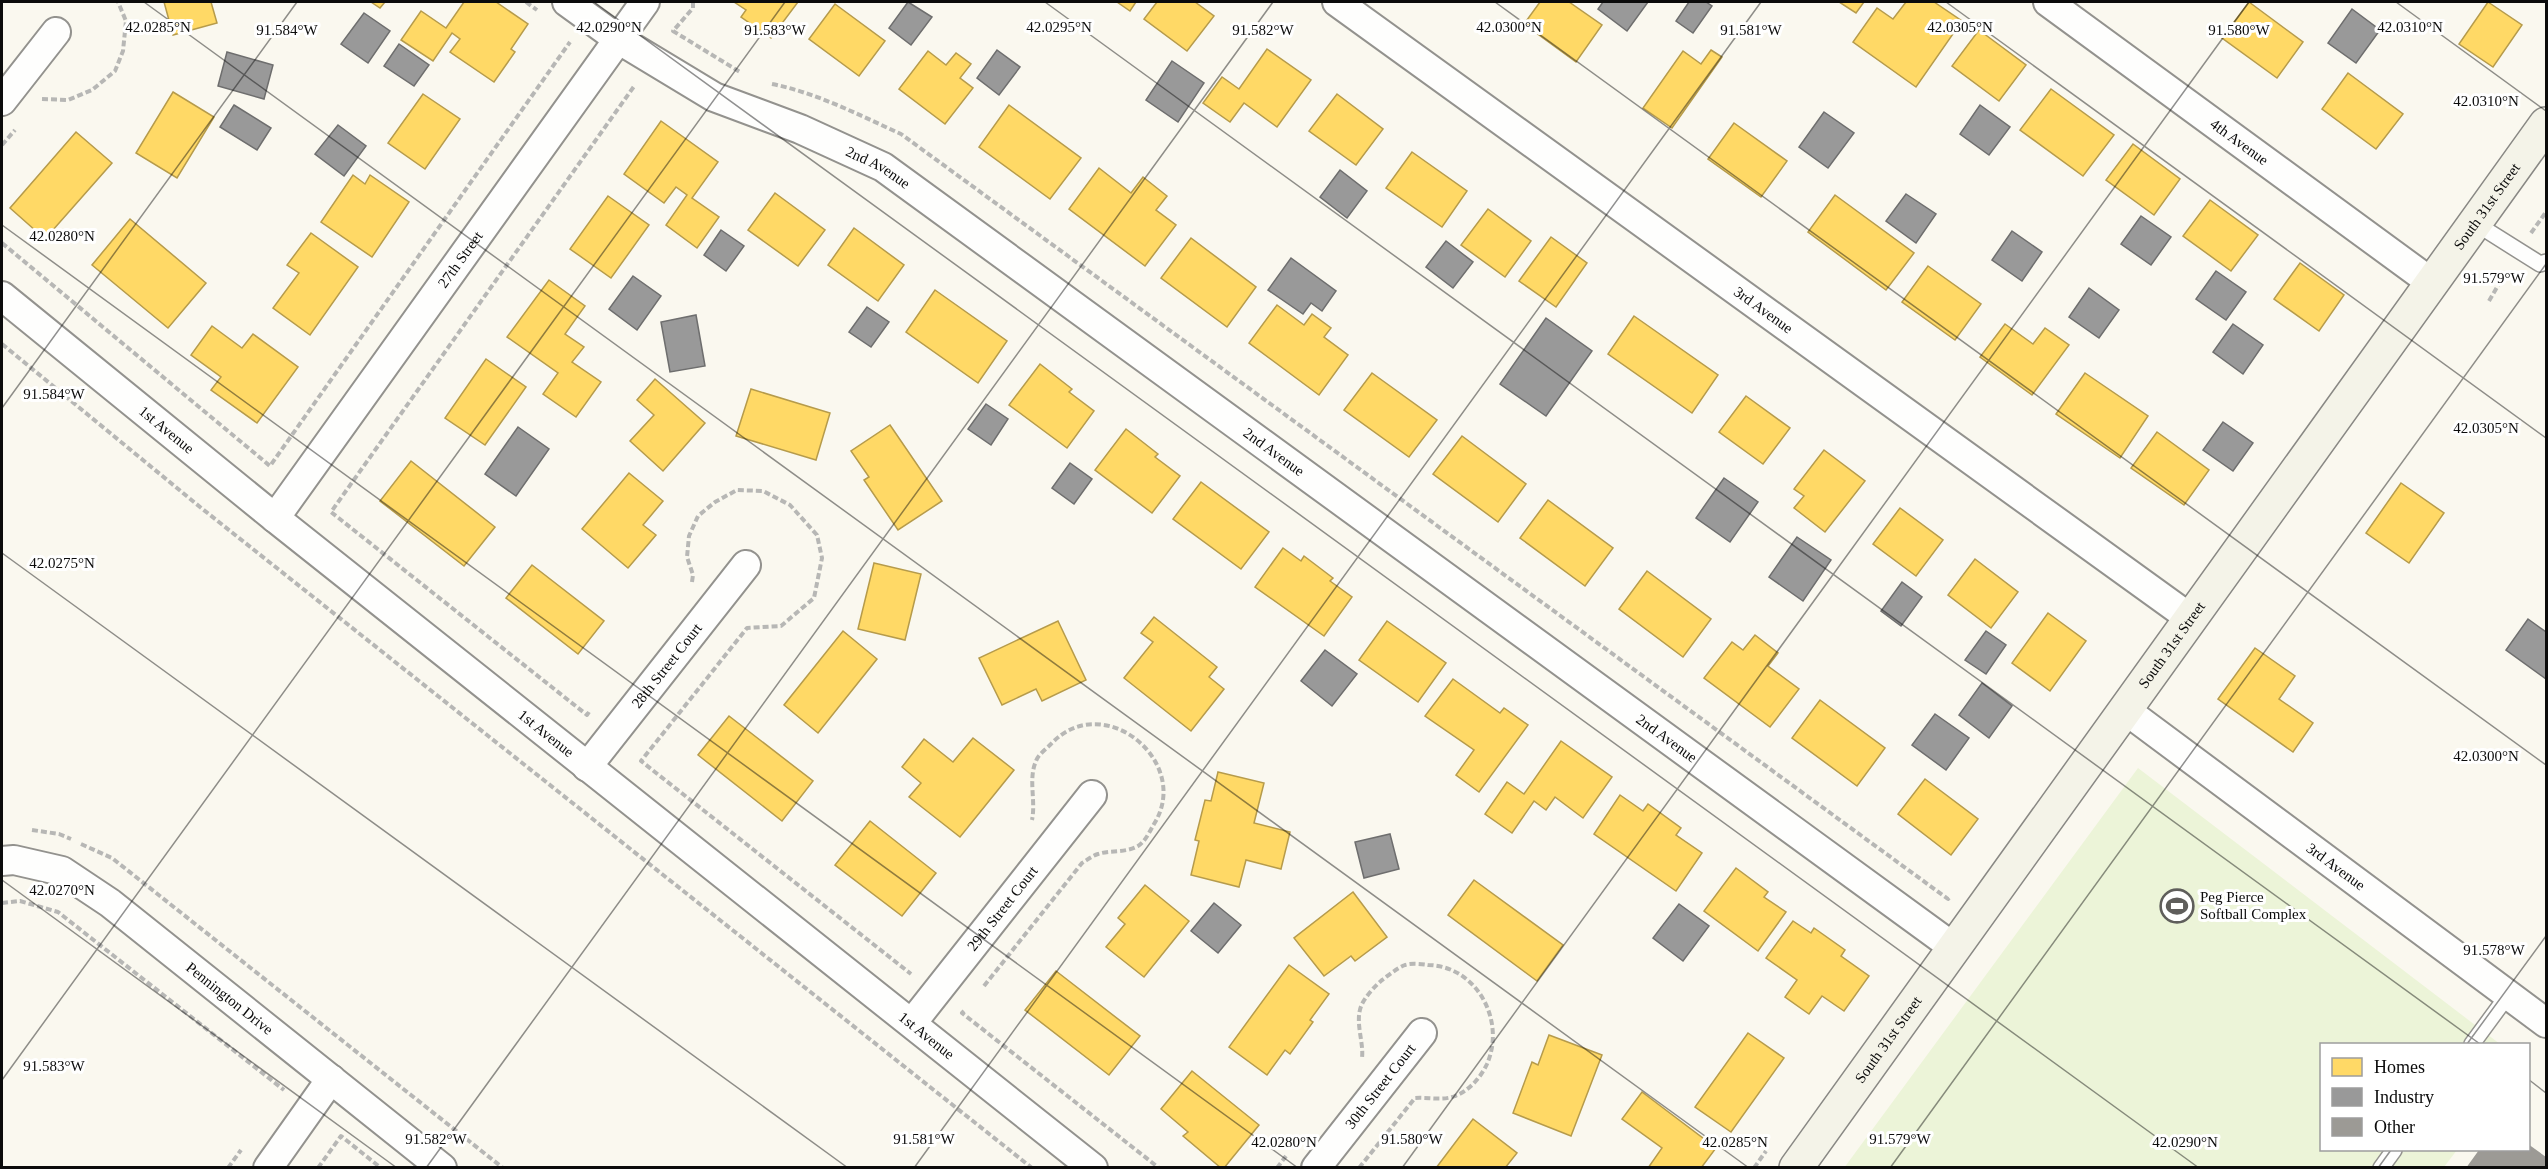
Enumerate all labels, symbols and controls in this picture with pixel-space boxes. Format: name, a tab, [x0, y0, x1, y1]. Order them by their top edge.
text: 42.0285°N	[125, 19, 191, 35]
text: 42.0290°N	[576, 19, 642, 35]
text: 42.0295°N	[1026, 19, 1092, 35]
text: 42.0300°N	[1476, 19, 1542, 35]
text: 42.0305°N	[1927, 19, 1993, 35]
text: 42.0310°N	[2377, 19, 2443, 35]
text: 91.584°W	[256, 22, 319, 38]
text: 91.583°W	[744, 22, 807, 38]
text: 91.582°W	[1232, 22, 1295, 38]
text: 91.581°W	[1720, 22, 1783, 38]
text: 91.580°W	[2208, 22, 2271, 38]
text: 42.0310°N	[2453, 93, 2519, 109]
street label: 4th Avenue	[2207, 116, 2272, 169]
street label: 2nd Avenue	[844, 143, 913, 192]
street label: South 31st Street	[2450, 159, 2524, 253]
text: 42.0280°N	[29, 228, 95, 244]
street label: 27th Street	[435, 228, 486, 291]
text: 91.579°W	[2463, 270, 2526, 286]
street label: 3rd Avenue	[1731, 283, 1796, 337]
text: 91.584°W	[23, 386, 86, 402]
street label: 1st Avenue	[136, 403, 197, 457]
text: 42.0305°N	[2453, 420, 2519, 436]
street label: 2nd Avenue	[1241, 425, 1308, 480]
text: 42.0275°N	[29, 555, 95, 571]
street label: South 31st Street	[2135, 598, 2209, 691]
street label: 28th Street Court	[629, 619, 706, 711]
street label: 1st Avenue	[515, 707, 577, 760]
street label: 2nd Avenue	[1633, 711, 1700, 766]
text: 42.0300°N	[2453, 748, 2519, 764]
street label: 3rd Avenue	[2304, 840, 2368, 894]
street label: 29th Street Court	[964, 862, 1041, 954]
text: 42.0270°N	[29, 882, 95, 898]
sports icon: Peg Pierce Softball Complex	[2159, 888, 2195, 924]
place label: Peg Pierce Softball Complex	[2200, 889, 2307, 922]
text: 91.578°W	[2463, 942, 2526, 958]
street label: Pennington Drive	[183, 959, 276, 1038]
street label: South 31st Street	[1852, 993, 1925, 1086]
street label: 1st Avenue	[896, 1009, 958, 1063]
street label: 30th Street Court	[1342, 1040, 1419, 1132]
legend	[2320, 1043, 2530, 1151]
text: Homes	[2374, 1057, 2425, 1077]
text: 91.583°W	[23, 1058, 86, 1074]
text: Industry	[2374, 1087, 2434, 1107]
text: Other	[2374, 1117, 2415, 1137]
text: 91.582°W	[405, 1131, 468, 1147]
text: 91.581°W	[893, 1131, 956, 1147]
text: 91.580°W	[1381, 1131, 1444, 1147]
text: 91.579°W	[1869, 1131, 1932, 1147]
text: 42.0280°N	[1251, 1134, 1317, 1150]
text: 42.0285°N	[1702, 1134, 1768, 1150]
text: 42.0290°N	[2152, 1134, 2218, 1150]

